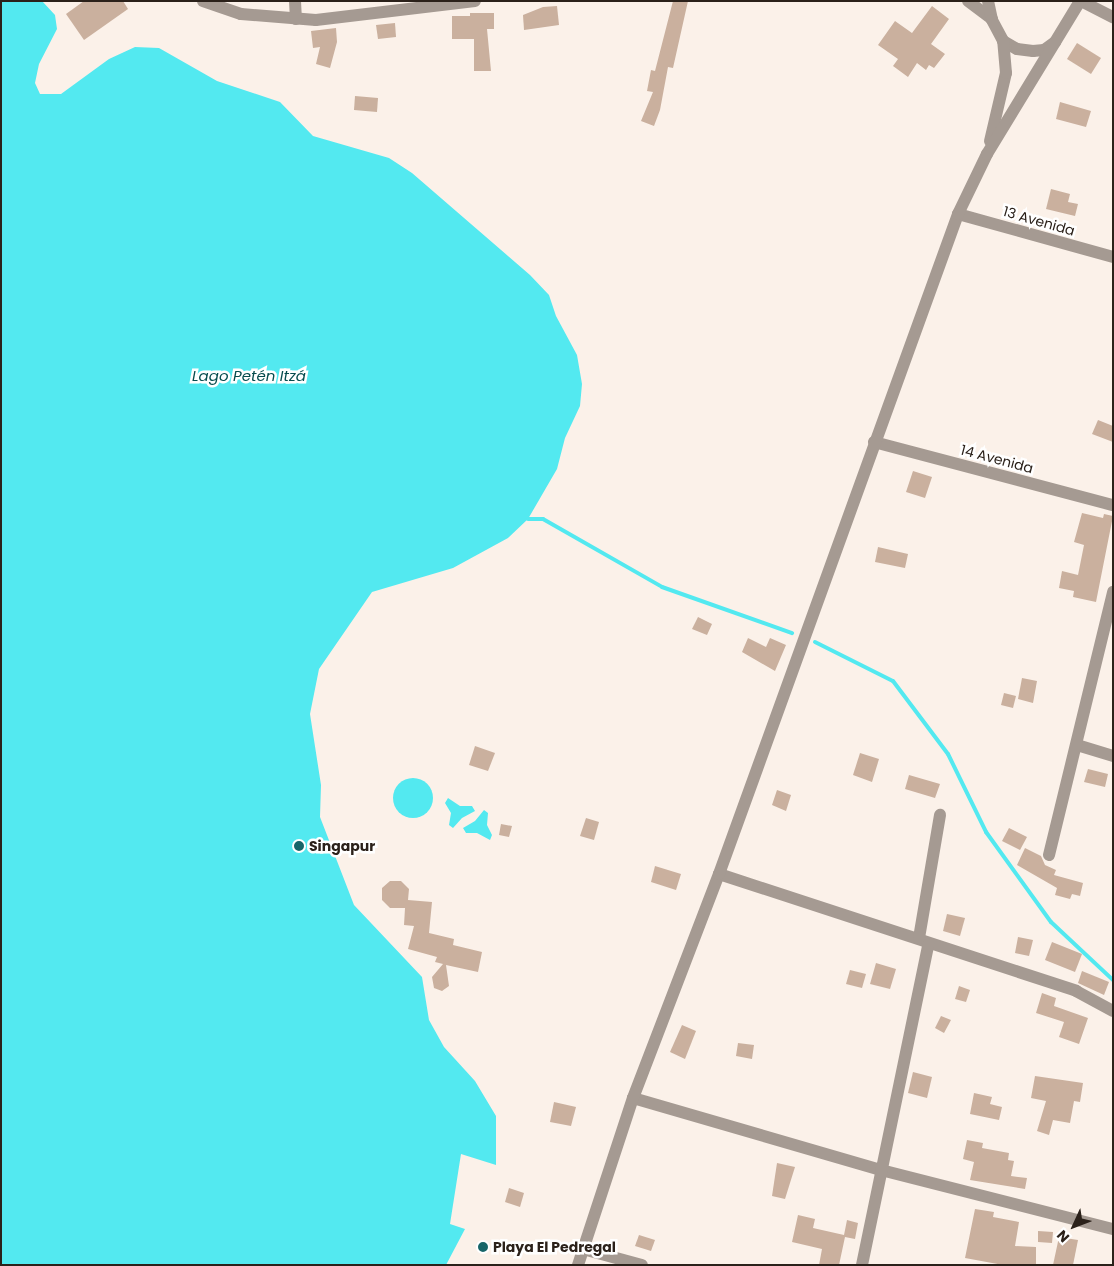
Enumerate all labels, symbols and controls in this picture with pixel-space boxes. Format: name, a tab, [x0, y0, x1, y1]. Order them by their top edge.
street label: 13 Avenida	[1001, 203, 1077, 239]
water label: Lago Petén Itzá	[192, 367, 306, 385]
street label: 14 Avenida	[959, 441, 1035, 477]
place label: Singapur	[309, 838, 375, 854]
marker: Singapur	[293, 840, 305, 852]
north arrow	[1049, 1201, 1099, 1251]
text: N	[1052, 1226, 1074, 1247]
place label: Playa El Pedregal	[493, 1239, 616, 1255]
marker: Playa El Pedregal	[477, 1241, 489, 1253]

